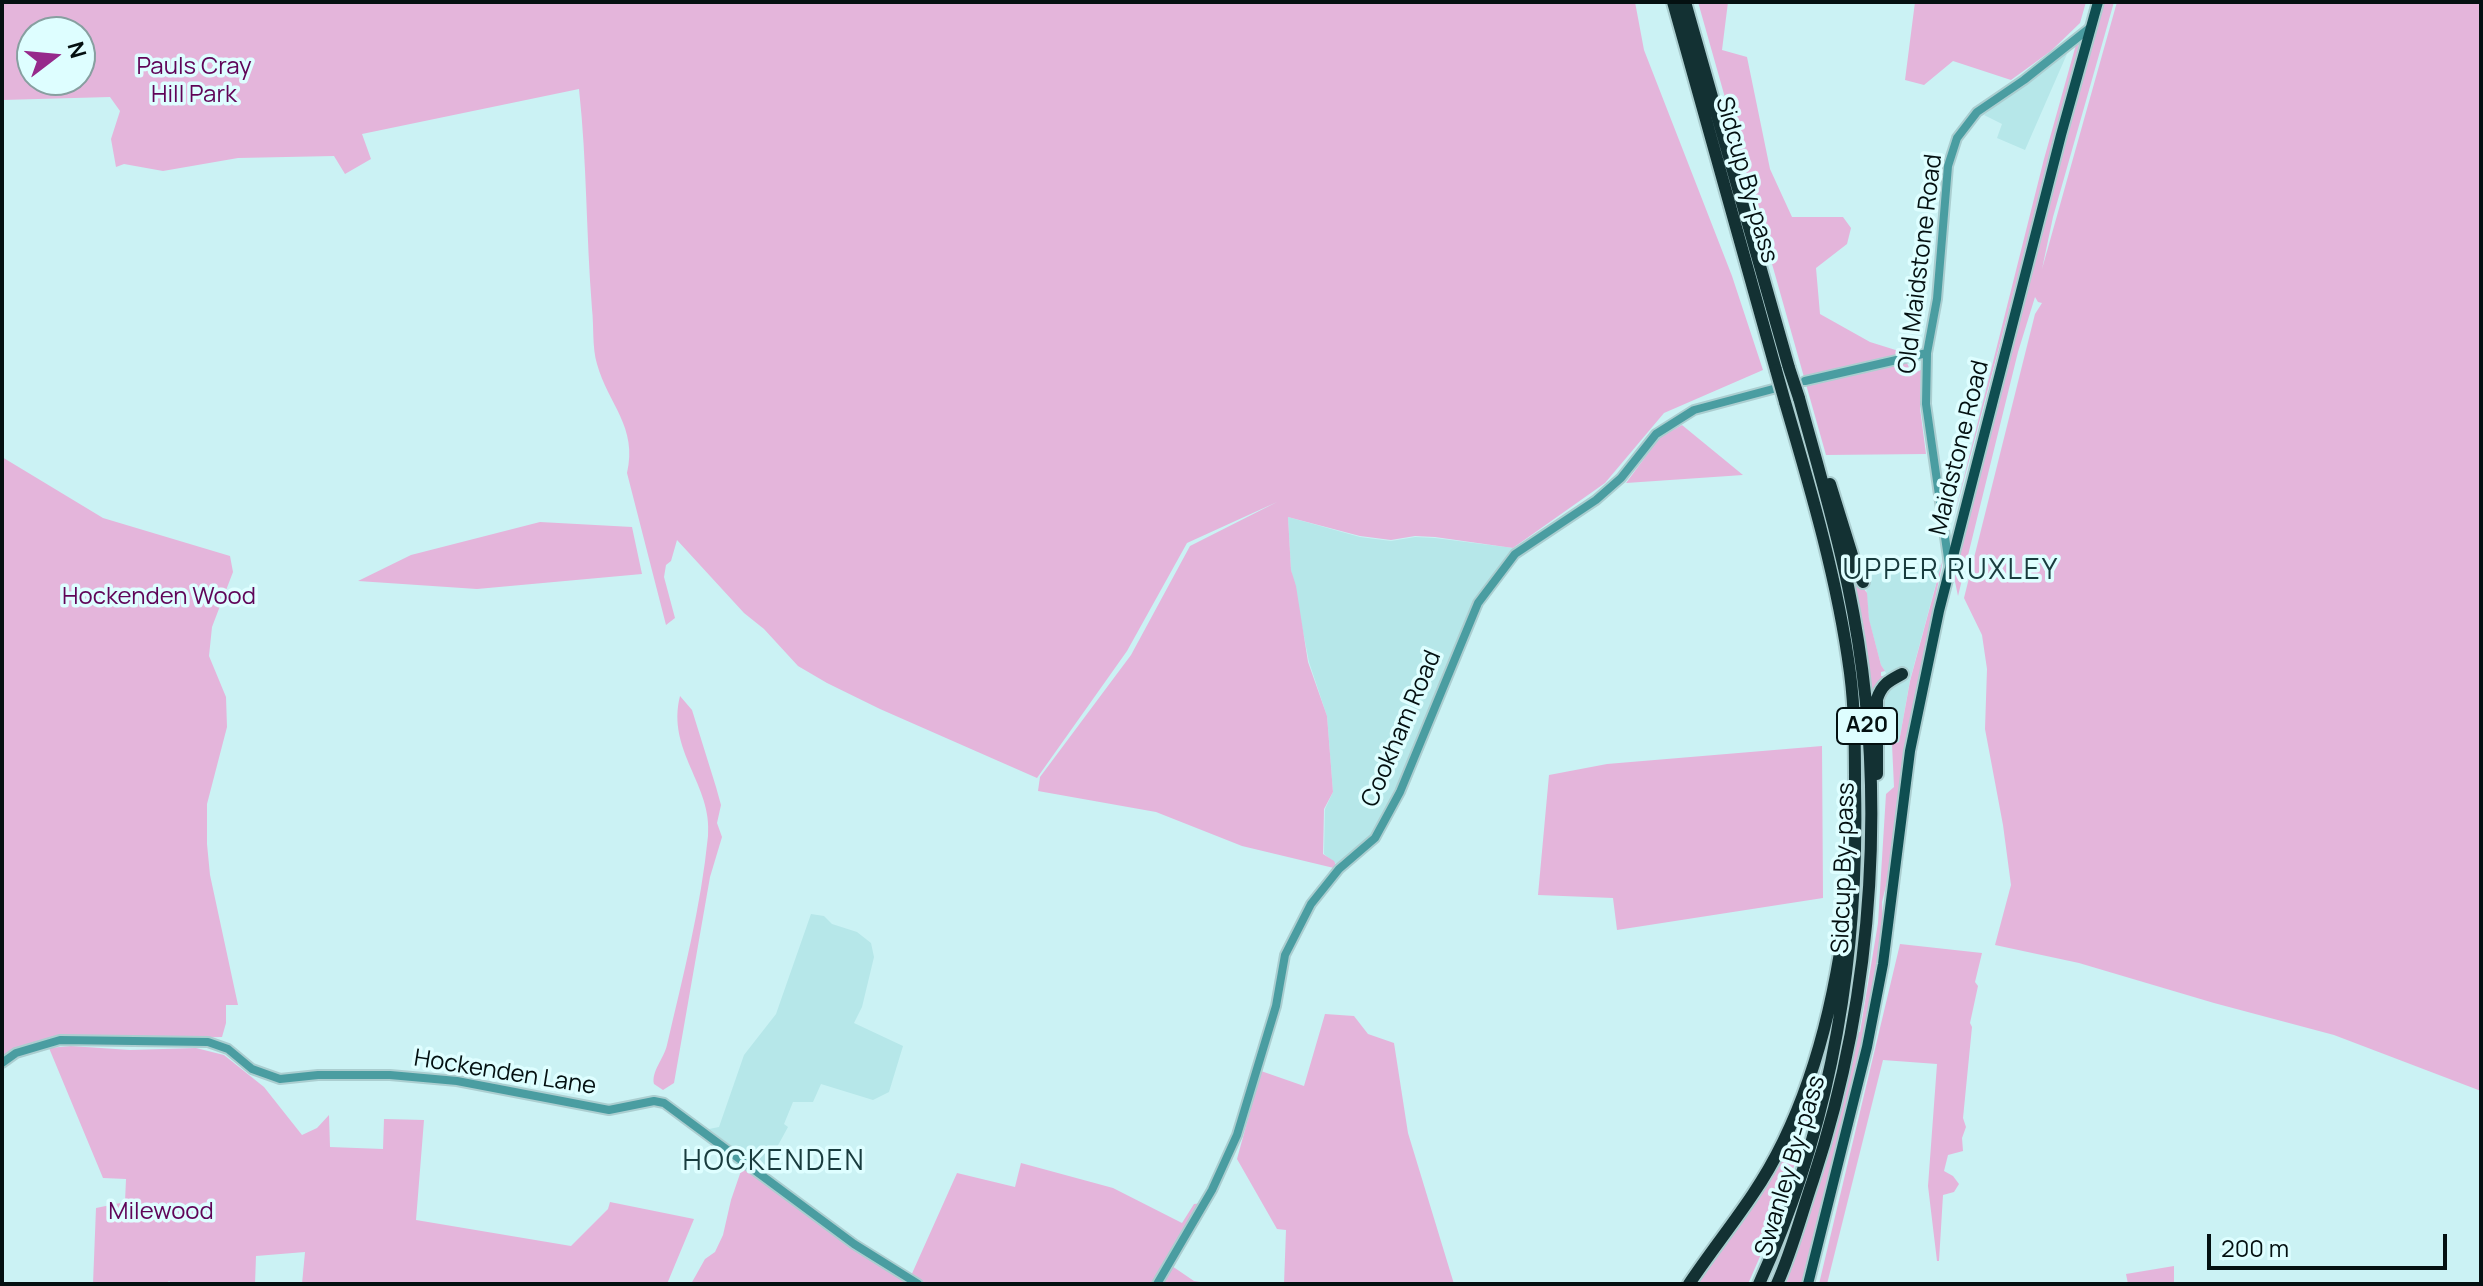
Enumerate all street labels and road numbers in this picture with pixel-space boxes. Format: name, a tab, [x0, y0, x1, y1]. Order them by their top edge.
street label: Sidcup By-pass	[1709, 94, 1783, 266]
street label: Old Maidstone Road	[1893, 153, 1949, 375]
street label: Maidstone Road	[1924, 358, 1996, 538]
street label: Cookham Road	[1356, 646, 1448, 812]
road number: A20	[1837, 708, 1897, 744]
street label: Sidcup By-pass	[1827, 782, 1861, 954]
street label: Hockenden Lane	[412, 1044, 598, 1102]
street label: Swanley By-pass	[1750, 1072, 1832, 1260]

